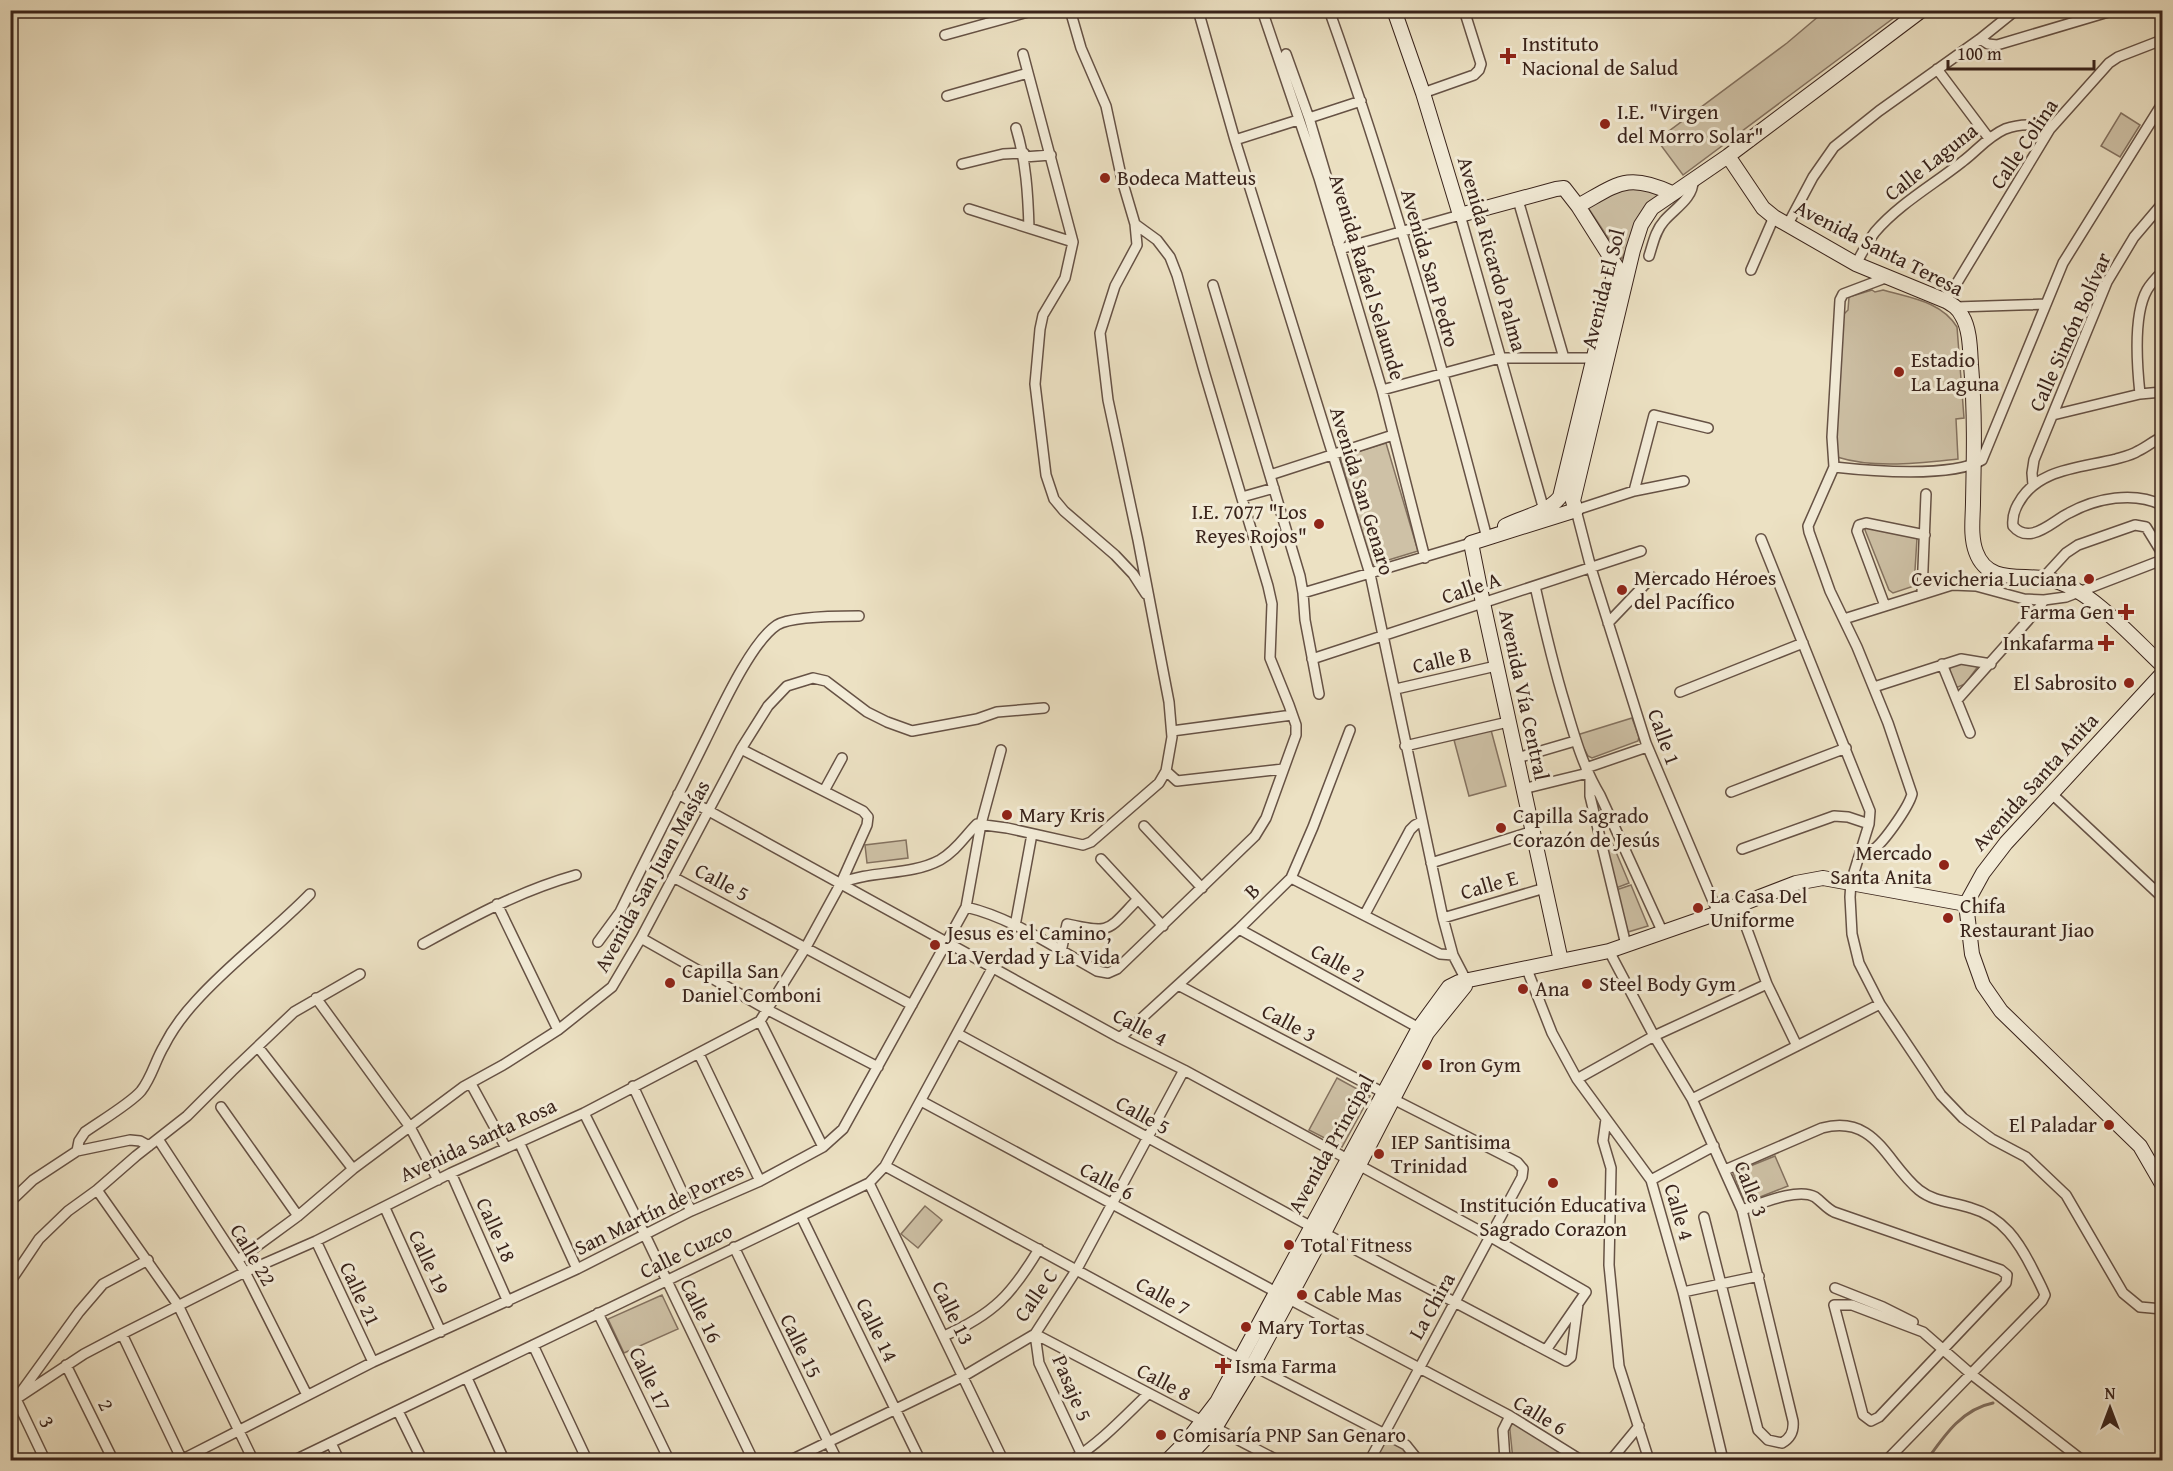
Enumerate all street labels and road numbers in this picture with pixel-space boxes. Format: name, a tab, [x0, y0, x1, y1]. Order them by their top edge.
street label: Calle Colina	[1982, 92, 2065, 195]
street label: Calle Laguna	[1877, 115, 1984, 208]
street label: Avenida Ricardo Palma	[1450, 153, 1535, 355]
street label: Avenida Rafael Selaunde	[1321, 170, 1414, 384]
street label: Avenida San Pedro	[1393, 185, 1468, 350]
street label: Avenida Santa Teresa	[1789, 191, 1969, 304]
street label: Avenida El Sol	[1573, 225, 1632, 352]
street label: Calle Simón Bolívar	[2021, 247, 2119, 416]
street label: Avenida San Genaro	[1322, 403, 1403, 579]
street label: Calle A	[1437, 563, 1505, 612]
street label: Avenida Vía Central	[1491, 607, 1558, 783]
street label: Calle B	[1409, 638, 1474, 681]
street label: Calle 1	[1640, 704, 1689, 769]
street label: Avenida Santa Anita	[1964, 706, 2105, 858]
street label: Avenida San Juan Masías	[586, 774, 717, 978]
street label: Calle 5	[689, 854, 755, 909]
street label: Calle E	[1457, 861, 1521, 907]
street label: B	[1236, 875, 1267, 906]
street label: Calle 2	[1305, 935, 1371, 990]
street label: Calle 3	[1256, 995, 1322, 1050]
street label: Calle 4	[1107, 999, 1173, 1054]
street label: Avenida Principal	[1279, 1068, 1382, 1219]
street label: Calle 5	[1110, 1087, 1176, 1142]
street label: Avenida Santa Rosa	[394, 1090, 561, 1190]
street label: Calle 6	[1074, 1153, 1140, 1208]
street label: San Martín de Porres	[569, 1154, 749, 1263]
street label: Calle 3	[1727, 1156, 1776, 1221]
street label: Calle 4	[1657, 1180, 1702, 1244]
street label: Calle 18	[468, 1193, 524, 1267]
street label: Calle Cuzco	[634, 1215, 737, 1286]
street label: Calle 22	[223, 1218, 284, 1292]
street label: Calle 19	[401, 1224, 458, 1299]
street label: Calle 21	[332, 1256, 389, 1331]
street label: Calle C	[1006, 1262, 1065, 1328]
street label: La Chira	[1400, 1267, 1463, 1345]
street label: Calle 7	[1130, 1268, 1196, 1323]
street label: Calle 16	[673, 1273, 730, 1348]
street label: Calle 13	[925, 1275, 982, 1350]
street label: Calle 14	[849, 1292, 906, 1367]
street label: Calle 15	[773, 1308, 830, 1383]
street label: Calle 17	[622, 1341, 679, 1416]
street label: Pasaje 5	[1045, 1350, 1100, 1426]
street label: Calle 8	[1131, 1354, 1197, 1409]
street label: Calle 6	[1508, 1386, 1573, 1443]
street label: 2	[90, 1393, 123, 1416]
street label: 3	[31, 1410, 64, 1433]

